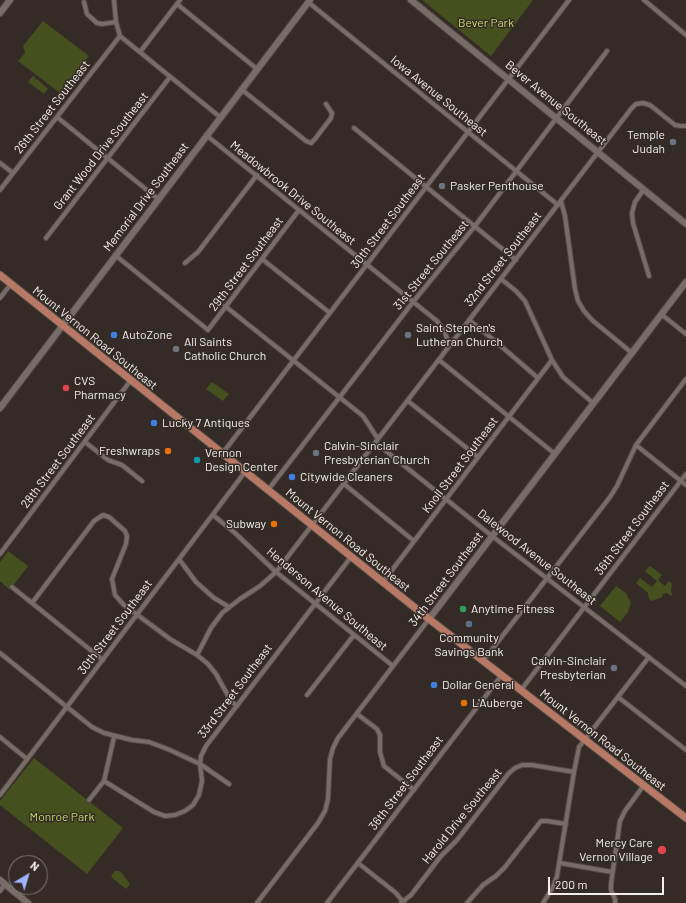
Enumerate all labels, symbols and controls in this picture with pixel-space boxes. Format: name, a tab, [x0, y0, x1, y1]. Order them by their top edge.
park label: Bever Park	[458, 16, 514, 30]
street label: Iowa Avenue Southeast	[388, 53, 490, 139]
street label: 26th Street Southeast	[11, 58, 93, 156]
street label: Bever Avenue Southeast	[502, 58, 610, 148]
street label: Grant Wood Drive Southeast	[51, 89, 151, 213]
place label: Temple Judah	[627, 128, 665, 156]
marker: Temple Judah	[668, 137, 678, 147]
street label: Meadowbrook Drive Southeast	[227, 138, 359, 248]
street label: Memorial Drive Southeast	[100, 140, 192, 254]
street label: 30th Street Southeast	[348, 171, 428, 271]
place label: Pasker Penthouse	[450, 179, 544, 193]
marker: Pasker Penthouse	[437, 181, 447, 191]
street label: 32nd Street Southeast	[461, 209, 545, 309]
street label: 29th Street Southeast	[206, 214, 286, 314]
street label: 31st Street Southeast	[390, 217, 472, 313]
street label: Mount Vernon Road Southeast	[30, 283, 160, 393]
place label: Saint Stephen's Lutheran Church	[416, 321, 503, 349]
place label: AutoZone	[122, 328, 172, 342]
marker: AutoZone	[109, 330, 119, 340]
marker: Saint Stephen's Lutheran Church	[403, 330, 413, 340]
place label: All Saints Catholic Church	[184, 335, 266, 363]
marker: All Saints Catholic Church	[171, 344, 181, 354]
place label: CVS Pharmacy	[74, 374, 126, 402]
marker: CVS Pharmacy	[61, 383, 71, 393]
street label: 28th Street Southeast	[18, 411, 98, 511]
street label: Knoll Street Southeast	[419, 414, 501, 516]
place label: Lucky 7 Antiques	[162, 416, 250, 430]
marker: Lucky 7 Antiques	[149, 418, 159, 428]
place label: Calvin-Sinclair Presbyterian Church	[324, 439, 430, 467]
place label: Freshwraps	[99, 444, 160, 458]
marker: Freshwraps	[163, 446, 173, 456]
place label: Vernon Design Center	[205, 446, 278, 474]
marker: Calvin-Sinclair Presbyterian Church	[311, 448, 321, 458]
marker: Vernon Design Center	[192, 455, 202, 465]
place label: Citywide Cleaners	[300, 470, 393, 484]
marker: Citywide Cleaners	[287, 472, 297, 482]
street label: 36th Street Southeast	[592, 478, 672, 578]
street label: Mount Vernon Road Southeast	[283, 485, 413, 595]
street label: Dalewood Avenue Southeast	[475, 506, 599, 608]
place label: Subway	[226, 517, 266, 531]
marker: Subway	[269, 519, 279, 529]
street label: 34th Street Southeast	[406, 529, 486, 629]
street label: Henderson Avenue Southeast	[264, 544, 390, 654]
street label: 30th Street Southeast	[75, 577, 155, 677]
place label: Anytime Fitness	[471, 602, 555, 616]
marker: Anytime Fitness	[458, 604, 468, 614]
marker: Community Savings Bank	[464, 619, 474, 629]
place label: Community Savings Bank	[435, 631, 503, 659]
street label: 33rd Street Southeast	[195, 641, 275, 741]
place label: Calvin-Sinclair Presbyterian	[531, 654, 606, 682]
marker: Calvin-Sinclair Presbyterian	[609, 663, 619, 673]
place label: Dollar General	[442, 678, 514, 692]
marker: Dollar General	[429, 680, 439, 690]
street label: Mount Vernon Road Southeast	[537, 686, 669, 794]
place label: L'Auberge	[472, 696, 523, 710]
marker: L'Auberge	[459, 698, 469, 708]
street label: 36th Street Southeast	[366, 733, 446, 833]
street label: Harold Drive Southeast	[419, 765, 505, 867]
park label: Monroe Park	[30, 810, 94, 824]
place label: Mercy Care Vernon Village	[579, 836, 653, 864]
marker: Mercy Care Vernon Village	[656, 844, 668, 856]
north arrow	[8, 855, 48, 895]
text: N	[28, 859, 42, 873]
scale bar	[550, 869, 666, 895]
text: 200 m	[555, 877, 587, 891]

